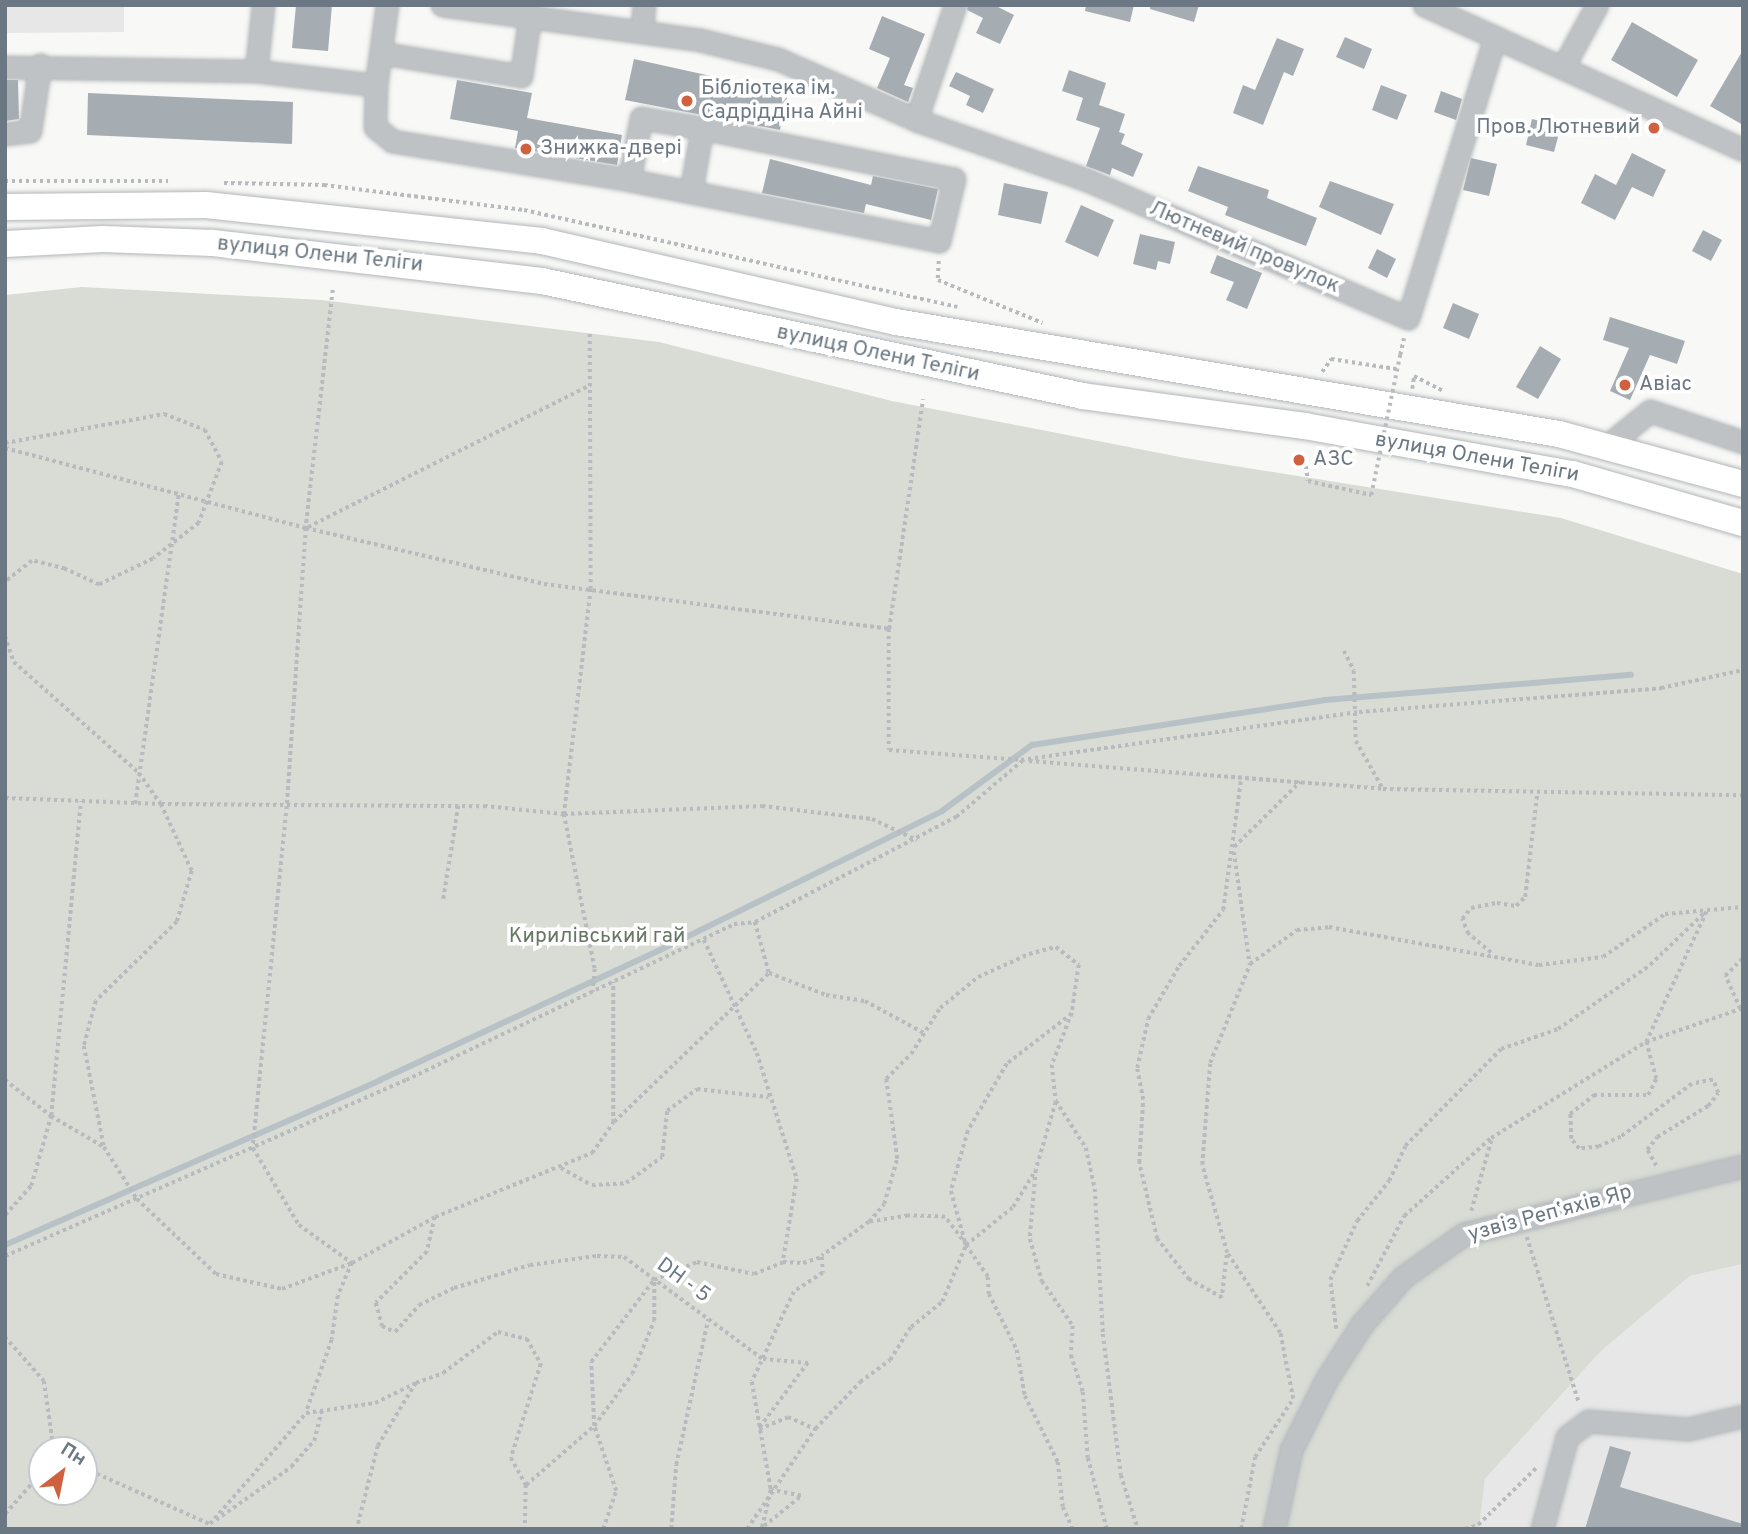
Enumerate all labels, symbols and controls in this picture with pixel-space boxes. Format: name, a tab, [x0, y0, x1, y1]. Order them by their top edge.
place label: Бібліотека ім. Садріддіна Айні	[701, 76, 864, 126]
marker: Бібліотека ім. Садріддіна Айні	[679, 93, 695, 109]
place label: Пров. Лютневий	[1476, 115, 1640, 141]
marker: Пров. Лютневий	[1646, 120, 1662, 136]
place label: Знижка-двері	[540, 136, 682, 162]
marker: Знижка-двері	[518, 141, 534, 157]
street label: Лютневий провулок	[1145, 197, 1343, 299]
street label: вулиця Олени Теліги	[215, 232, 425, 278]
street label: вулиця Олени Теліги	[774, 320, 982, 388]
place label: Авіас	[1639, 372, 1692, 398]
marker: Авіас	[1617, 377, 1633, 393]
street label: вулиця Олени Теліги	[1373, 428, 1581, 488]
place label: АЗС	[1313, 447, 1354, 473]
marker: АЗС	[1291, 452, 1307, 468]
park label: Кирилівський гай	[509, 924, 685, 950]
street label: узвіз Репʼяхів Яр	[1465, 1180, 1635, 1248]
street label: DH - 5	[651, 1253, 715, 1309]
north arrow	[28, 1436, 98, 1506]
text: Пн	[56, 1438, 90, 1472]

